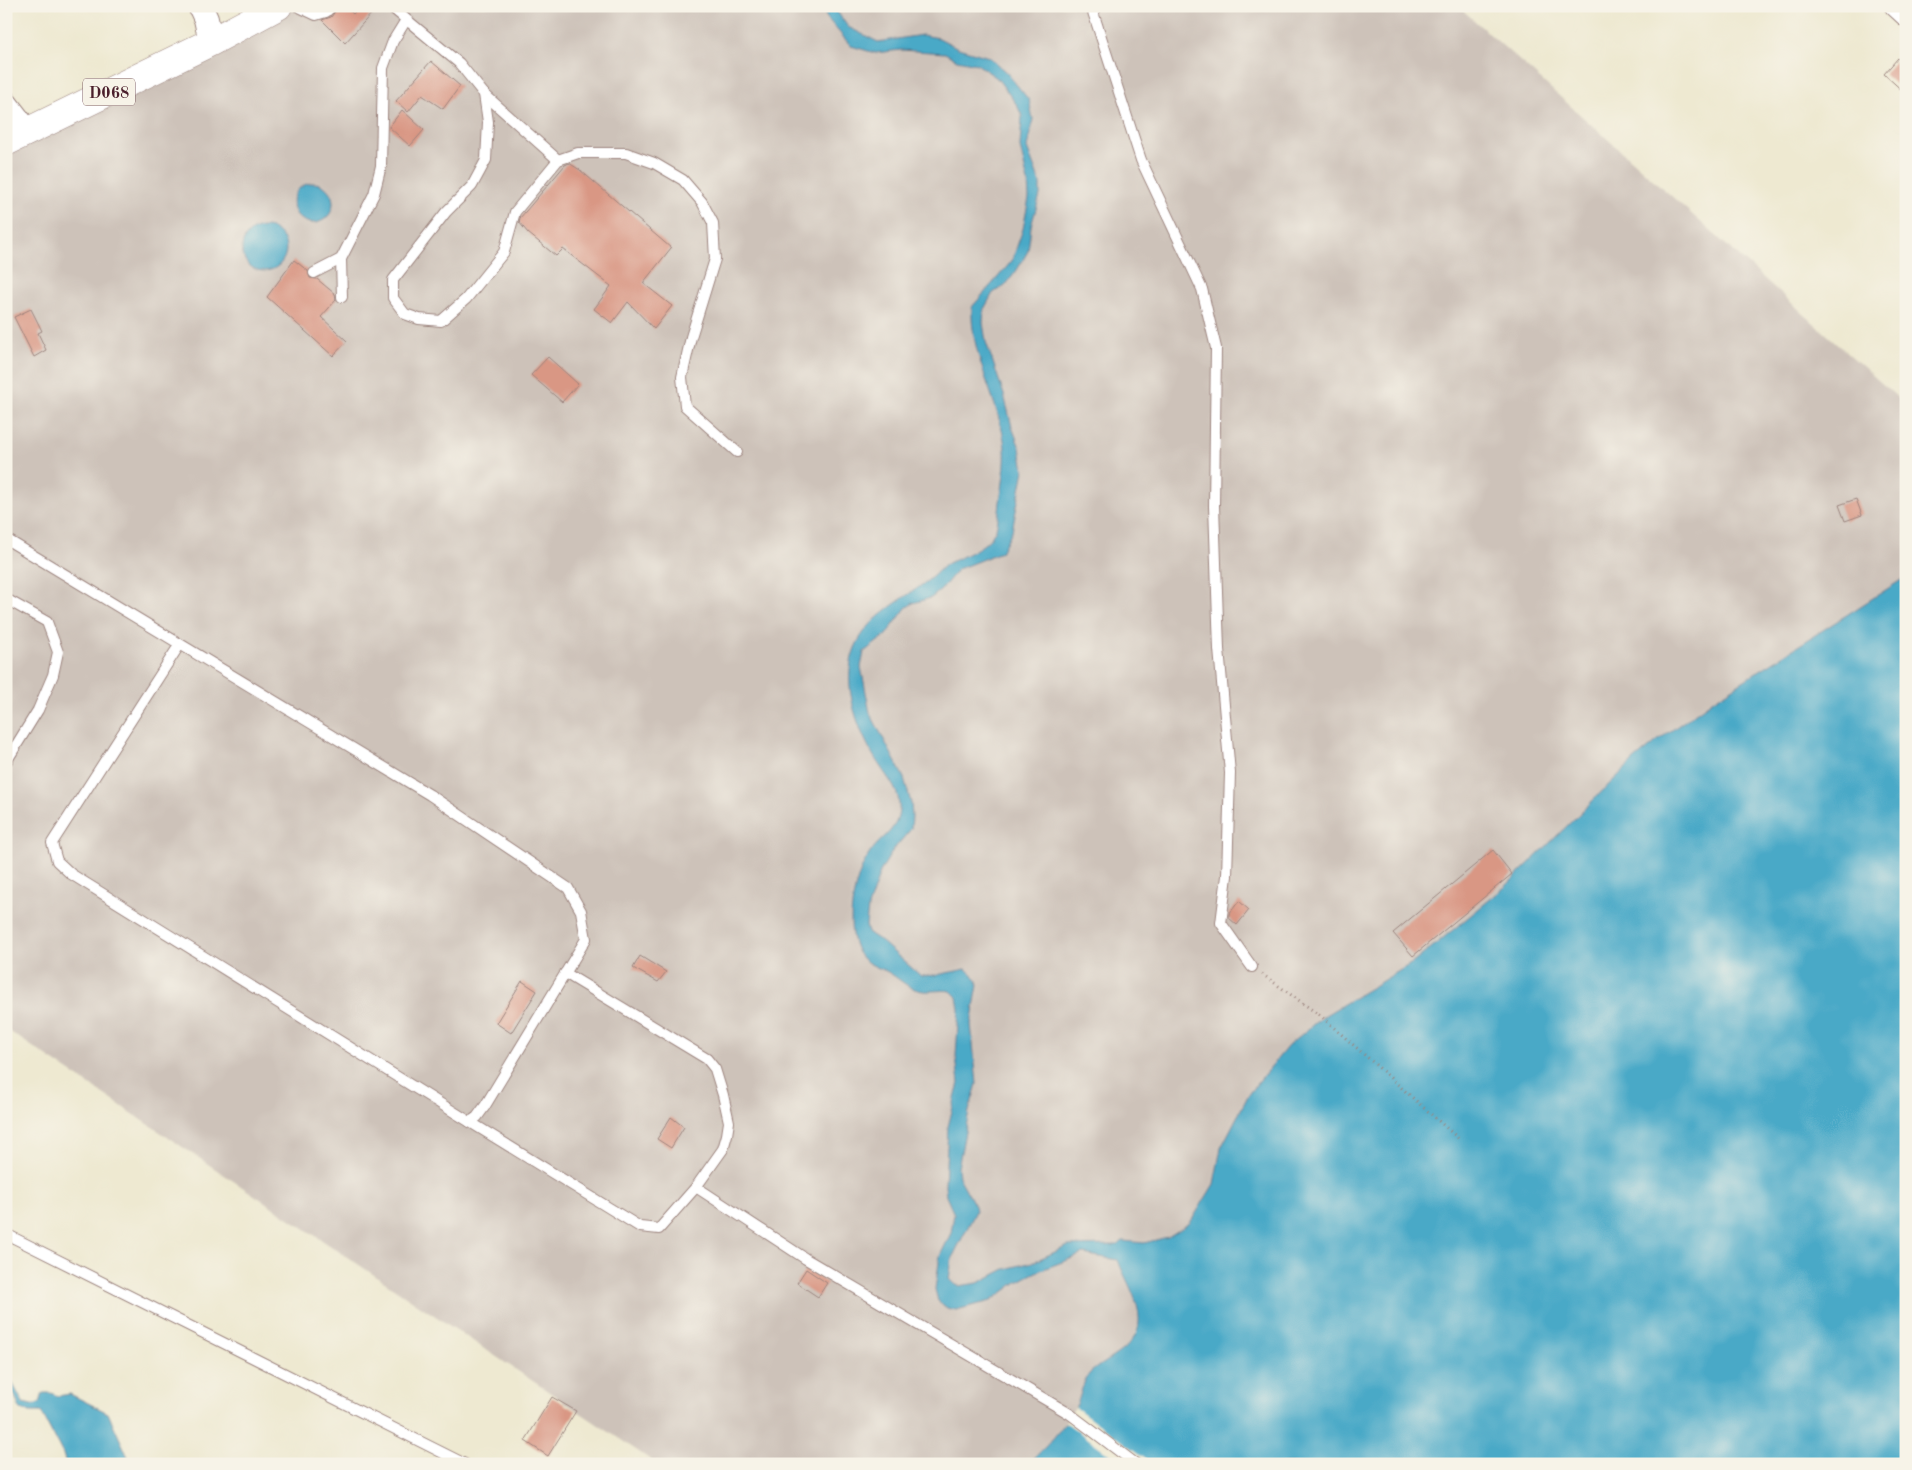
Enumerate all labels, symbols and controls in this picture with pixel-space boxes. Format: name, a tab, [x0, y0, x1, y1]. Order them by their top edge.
road number: D068	[83, 78, 135, 105]

